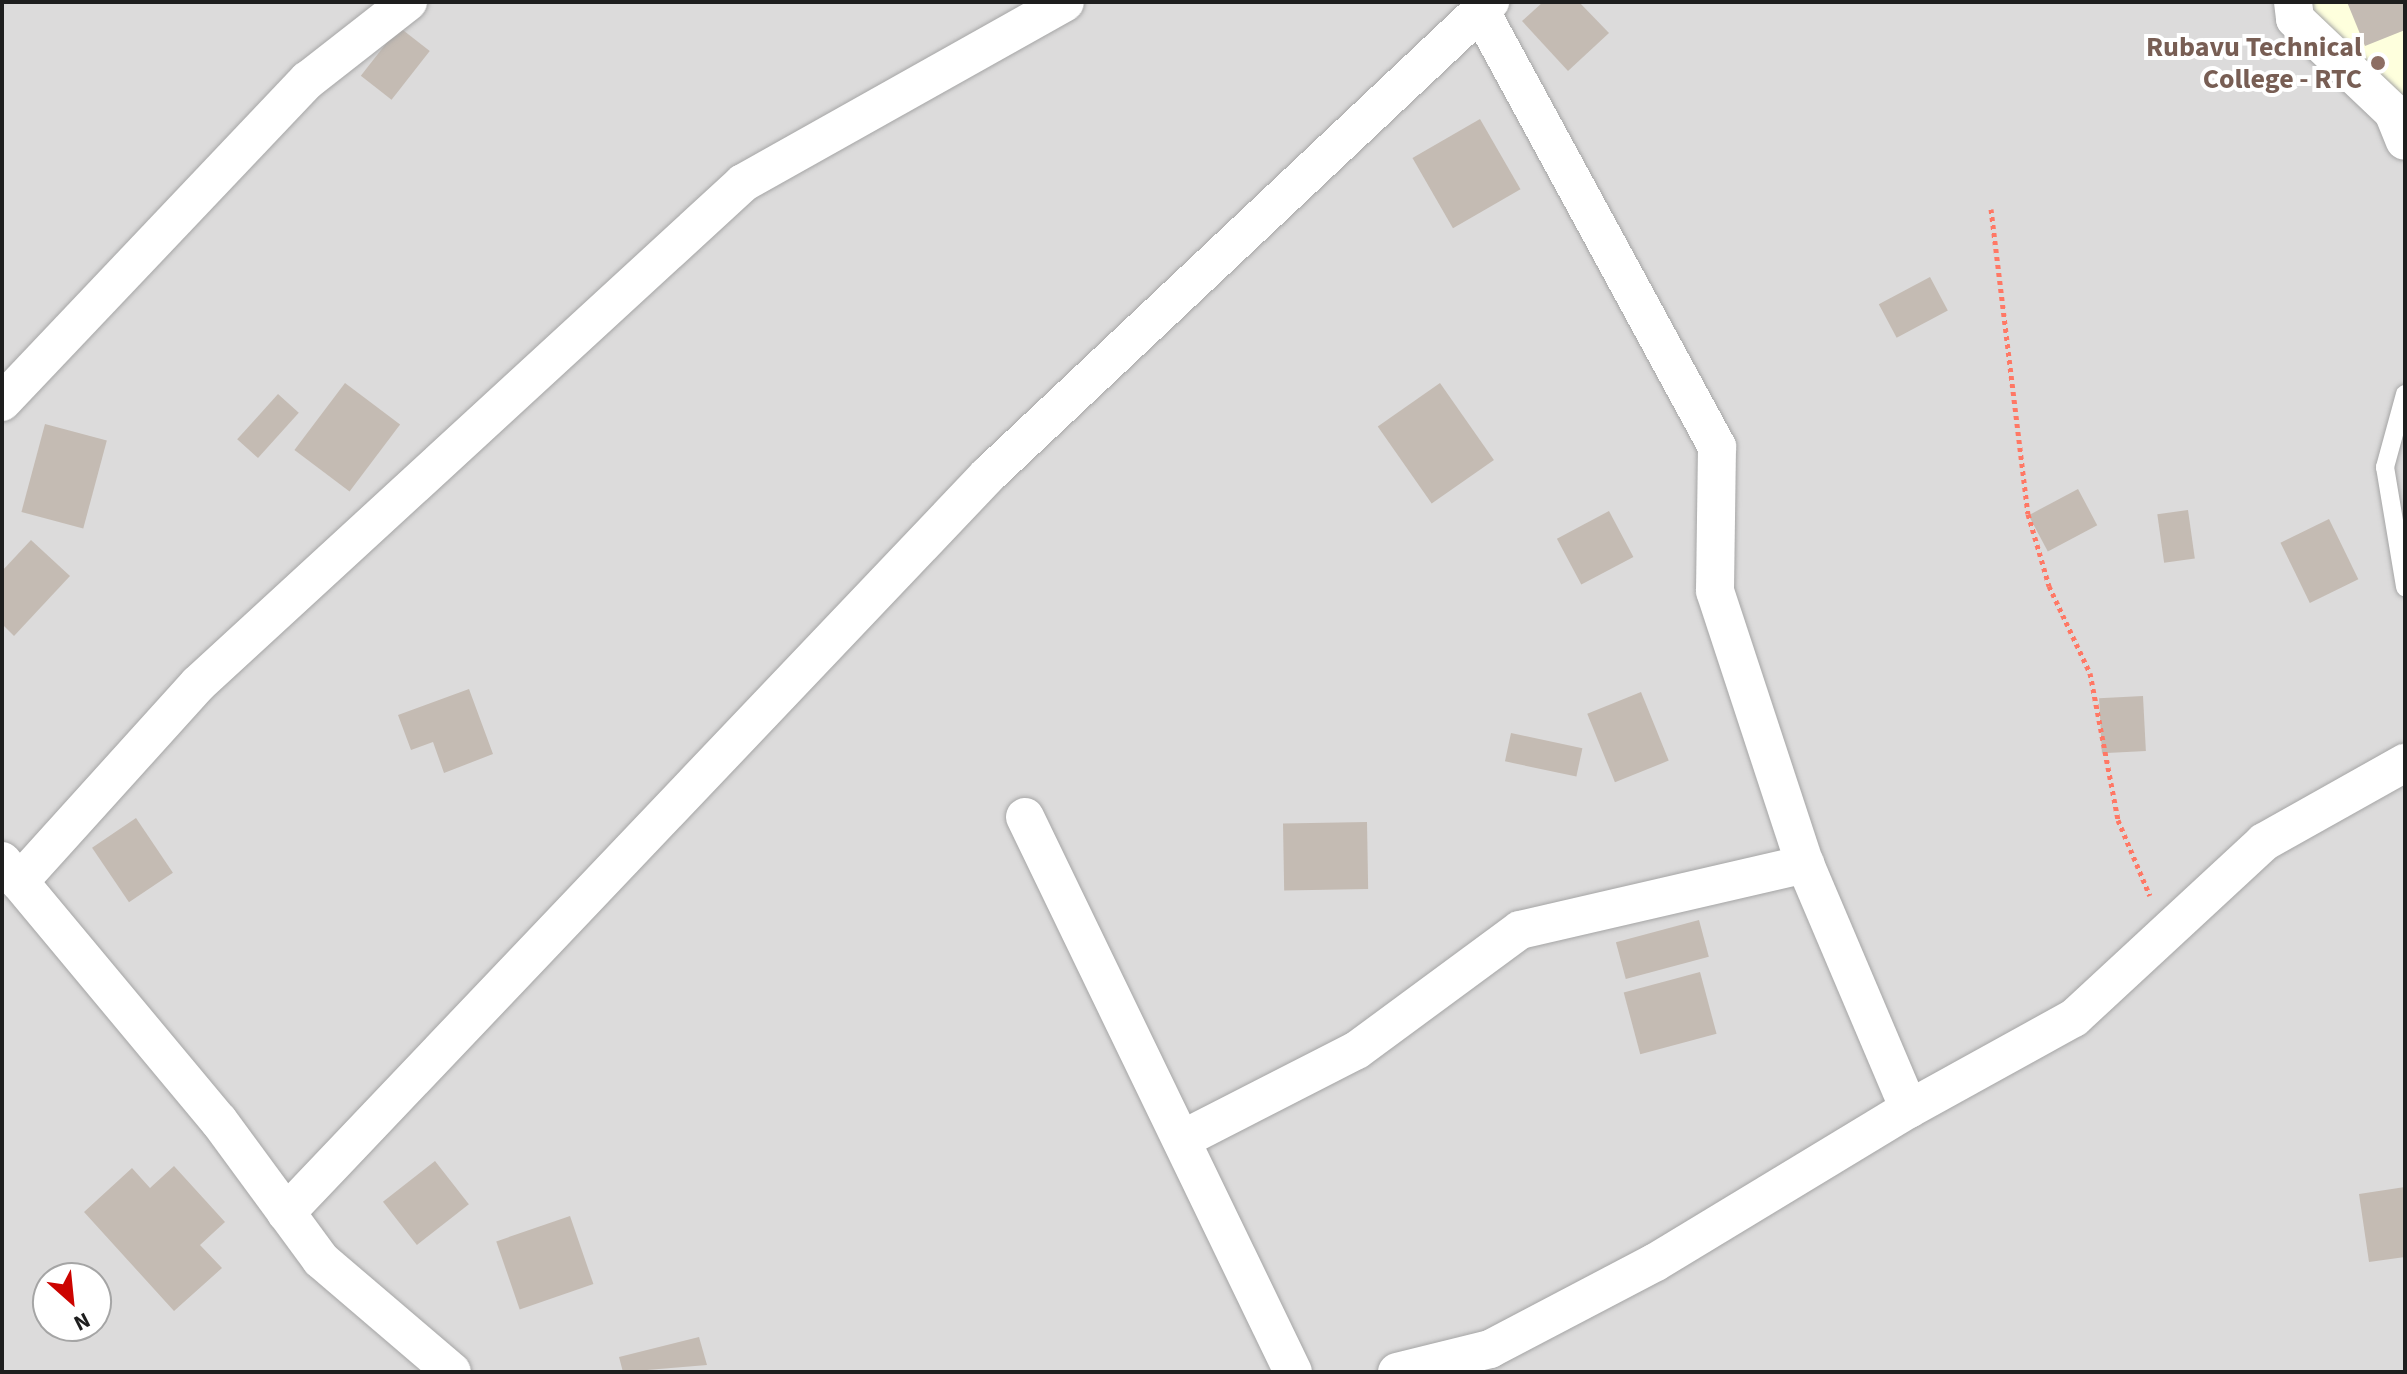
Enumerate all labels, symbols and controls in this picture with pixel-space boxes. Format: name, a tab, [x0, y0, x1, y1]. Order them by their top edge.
place label: Rubavu Technical College - RTC	[2146, 30, 2362, 96]
marker: Rubavu Technical College - RTC	[2369, 54, 2387, 72]
north arrow	[32, 1262, 112, 1342]
text: N	[68, 1304, 96, 1339]

